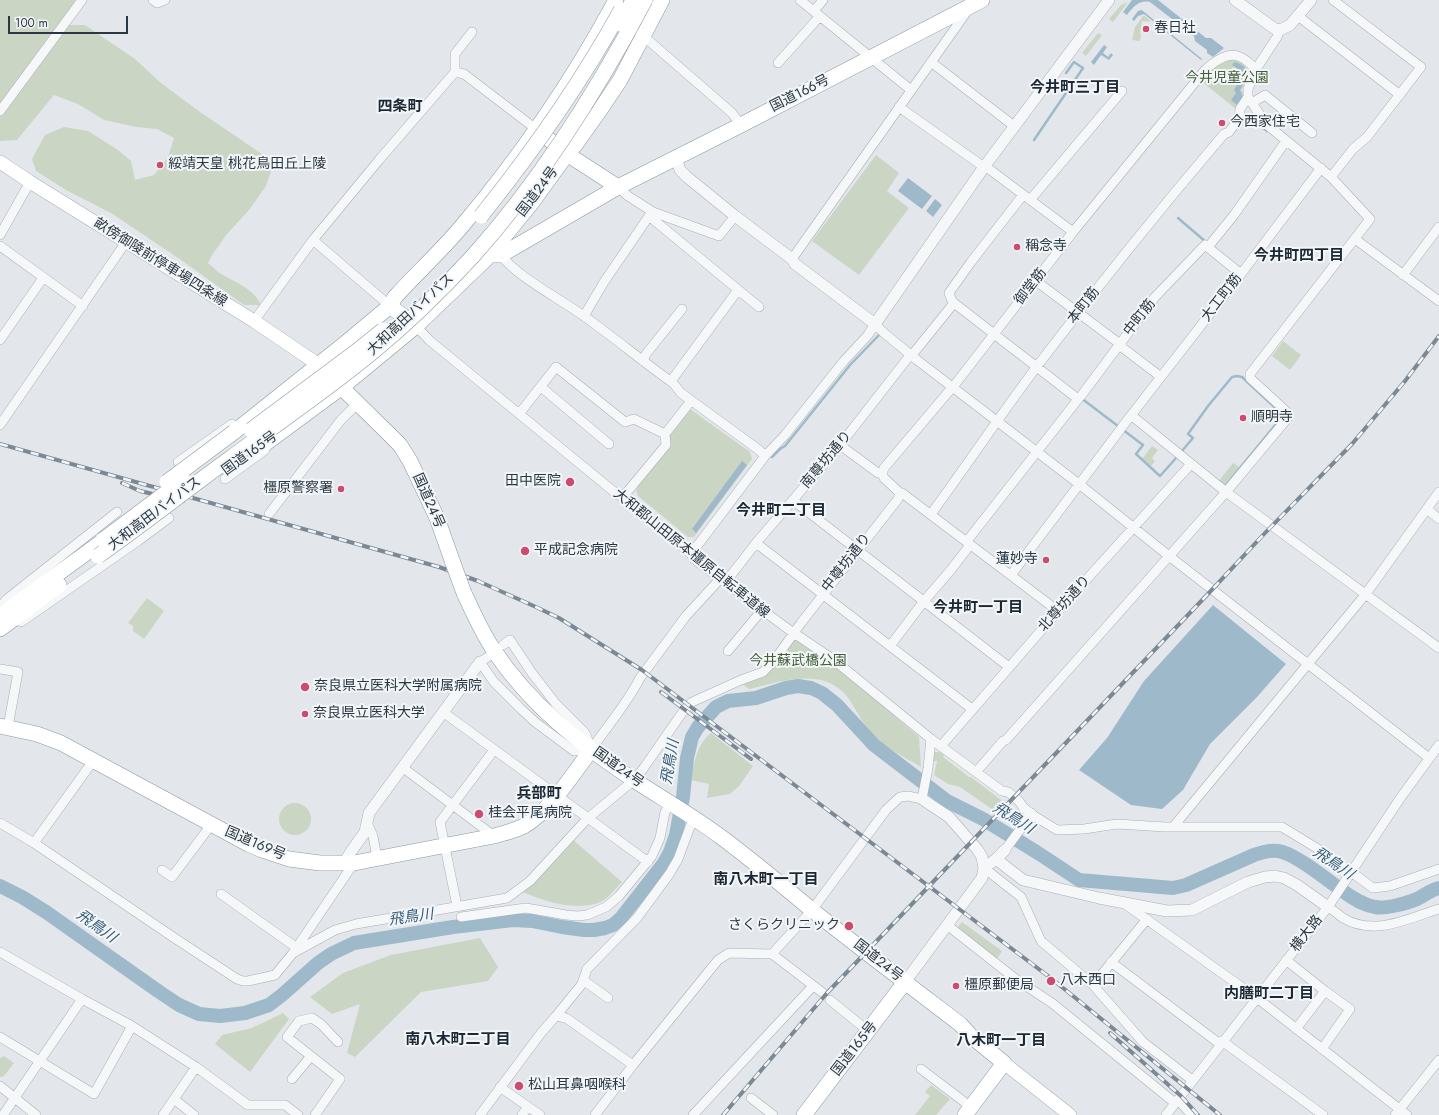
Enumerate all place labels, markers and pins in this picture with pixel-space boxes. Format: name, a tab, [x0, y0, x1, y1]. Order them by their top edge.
place label: 春日社	[1154, 21, 1196, 37]
marker: 春日社	[1141, 24, 1151, 34]
place label: 今西家住宅	[1230, 115, 1300, 131]
marker: 今西家住宅	[1217, 118, 1227, 128]
place label: 綏靖天皇 桃花鳥田丘上陵	[168, 157, 326, 173]
marker: 綏靖天皇 桃花鳥田丘上陵	[155, 160, 165, 170]
place label: 稱念寺	[1025, 239, 1067, 255]
marker: 稱念寺	[1012, 242, 1022, 252]
place label: 順明寺	[1251, 410, 1293, 426]
marker: 順明寺	[1238, 413, 1248, 423]
place label: 田中医院	[505, 474, 561, 490]
marker: 田中医院	[564, 476, 576, 488]
place label: 橿原警察署	[263, 481, 333, 497]
marker: 橿原警察署	[336, 484, 346, 494]
place label: 平成記念病院	[534, 543, 618, 559]
marker: 平成記念病院	[519, 545, 531, 557]
place label: 蓮妙寺	[996, 552, 1038, 568]
marker: 蓮妙寺	[1041, 555, 1051, 565]
place label: 奈良県立医科大学附属病院	[314, 679, 482, 695]
marker: 奈良県立医科大学附属病院	[299, 681, 311, 693]
place label: 奈良県立医科大学	[313, 706, 425, 722]
marker: 奈良県立医科大学	[300, 709, 310, 719]
place label: 桂会平尾病院	[488, 806, 572, 822]
marker: 桂会平尾病院	[473, 808, 485, 820]
place label: さくらクリニック	[728, 918, 840, 934]
marker: さくらクリニック	[843, 920, 855, 932]
place label: 八木西口	[1060, 973, 1116, 989]
marker: 八木西口	[1045, 975, 1057, 987]
place label: 橿原郵便局	[964, 978, 1034, 994]
marker: 橿原郵便局	[951, 981, 961, 991]
place label: 松山耳鼻咽喉科	[528, 1078, 626, 1094]
marker: 松山耳鼻咽喉科	[513, 1080, 525, 1092]

